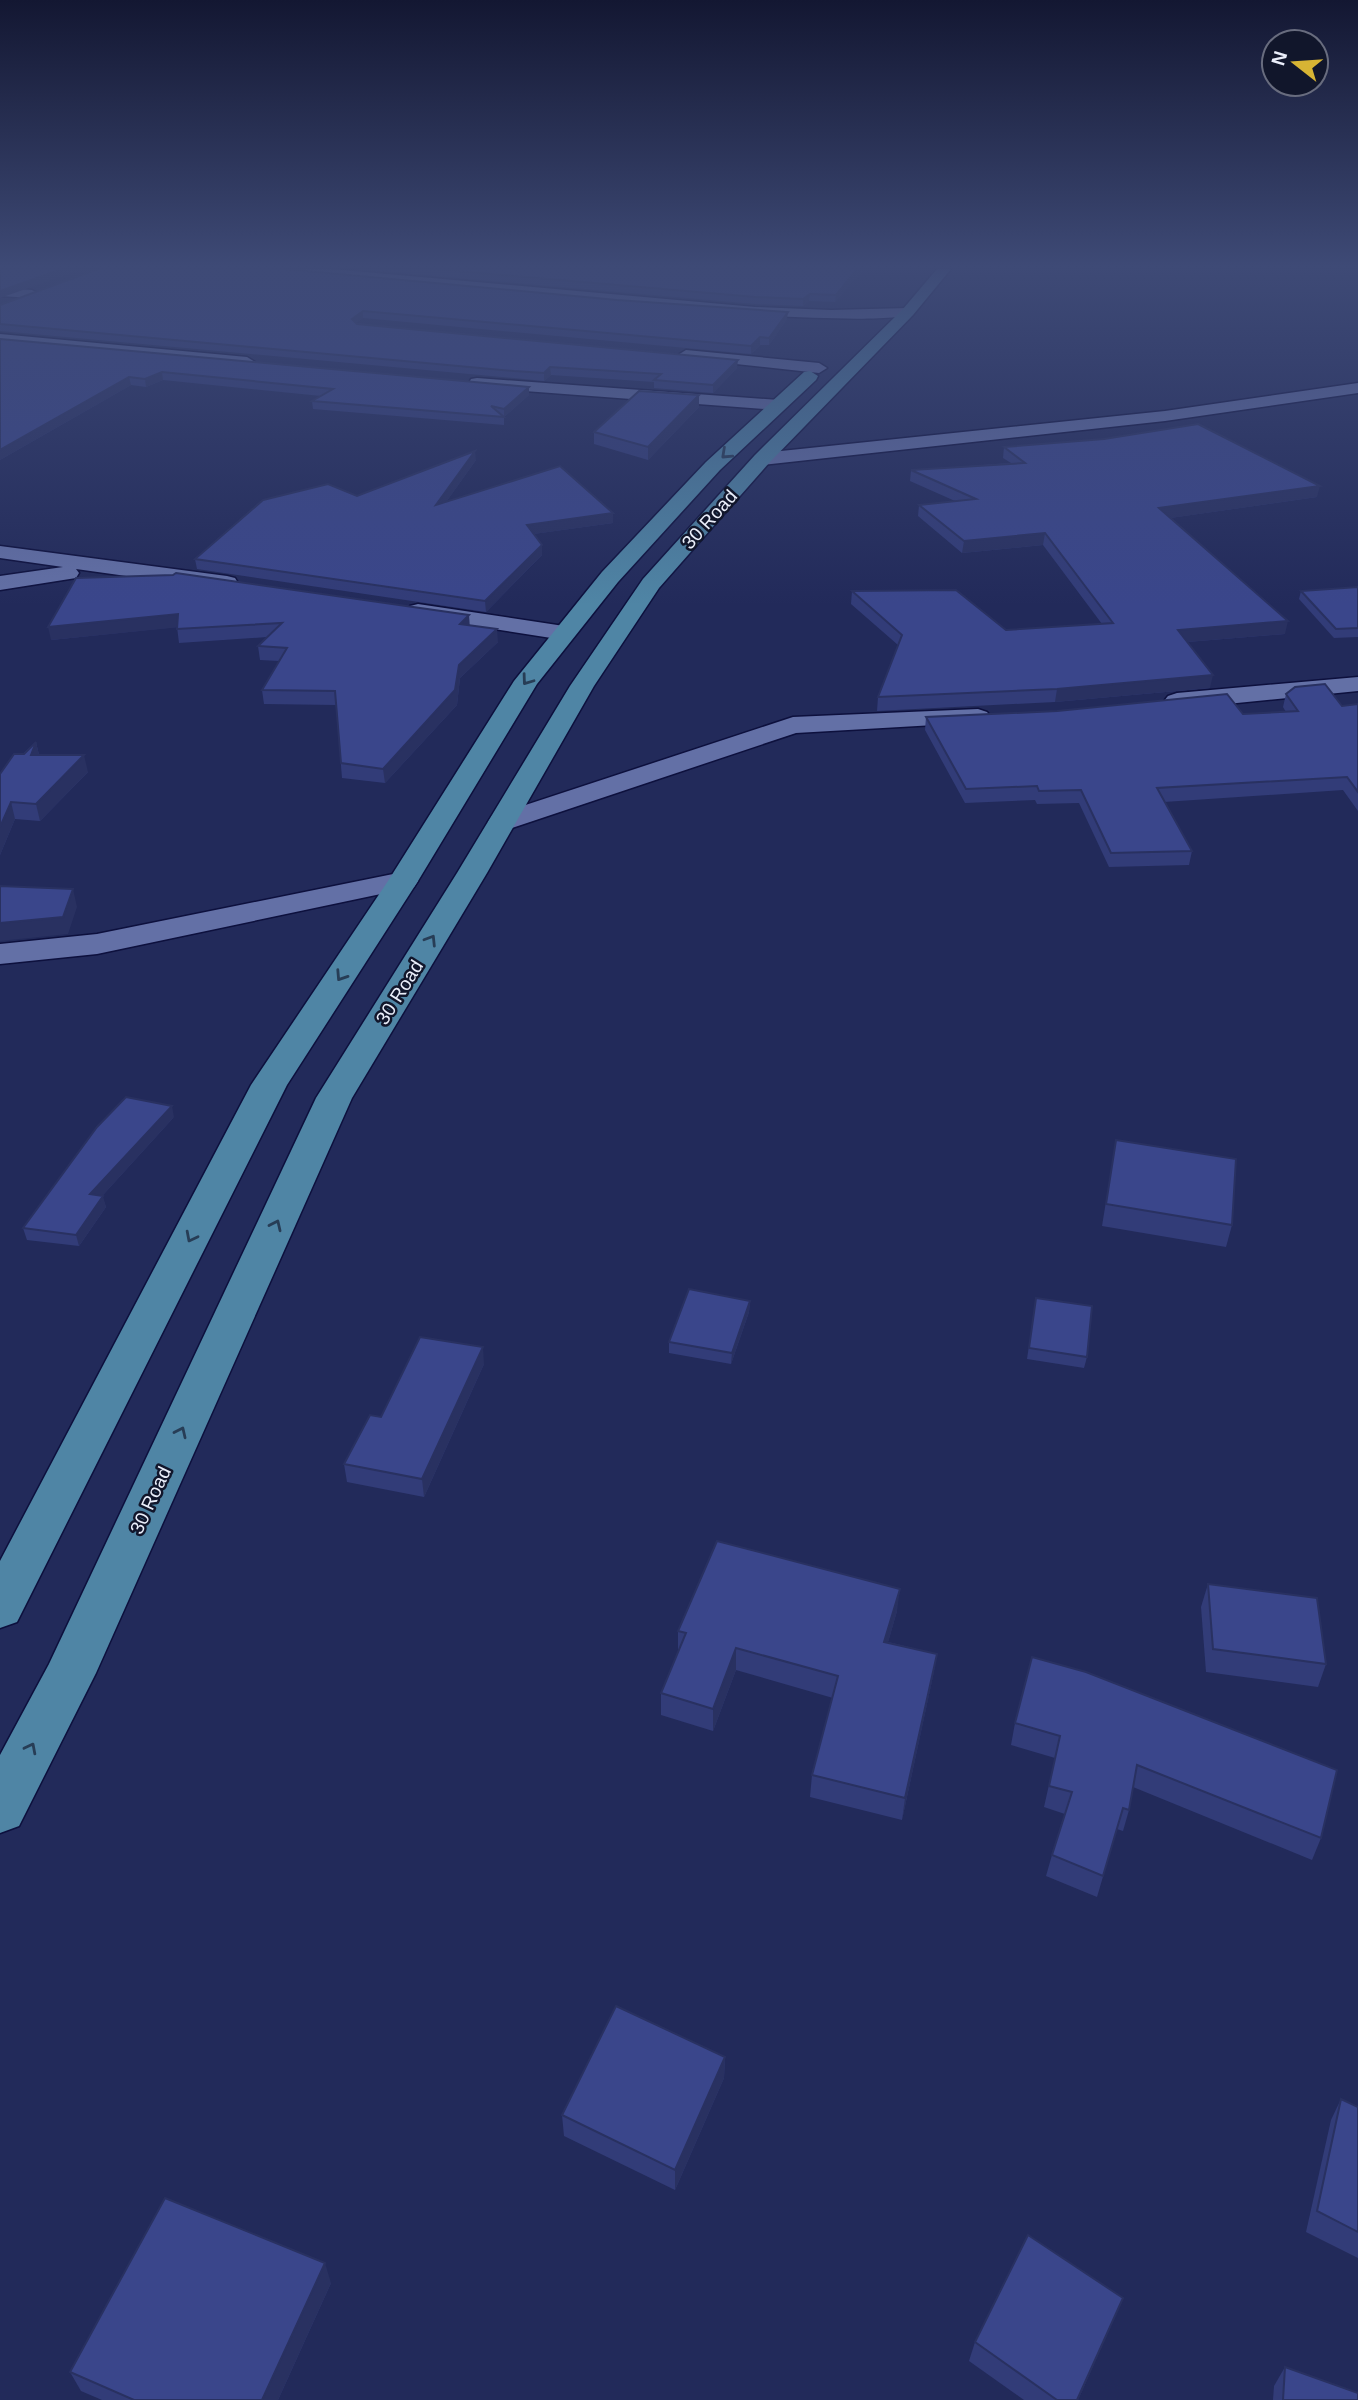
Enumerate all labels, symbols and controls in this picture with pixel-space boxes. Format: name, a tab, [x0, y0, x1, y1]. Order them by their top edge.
north arrow	[1260, 28, 1330, 98]
text: N	[1267, 49, 1291, 68]
one-way arrow	[721, 446, 734, 459]
street label: 30 Road	[678, 486, 741, 553]
one-way arrow	[523, 672, 535, 685]
one-way arrow	[423, 935, 436, 948]
street label: 30 Road	[371, 956, 427, 1028]
one-way arrow	[336, 968, 349, 981]
one-way arrow	[268, 1220, 282, 1232]
one-way arrow	[186, 1230, 200, 1242]
one-way arrow	[173, 1427, 187, 1439]
street label: 30 Road	[126, 1463, 175, 1537]
one-way arrow	[23, 1743, 37, 1756]

